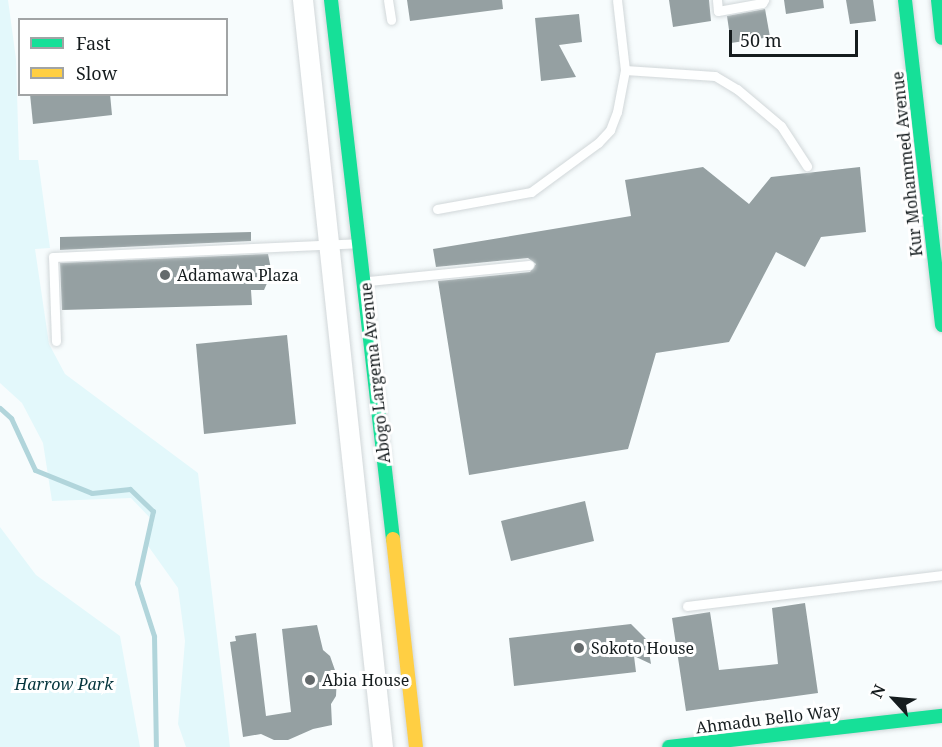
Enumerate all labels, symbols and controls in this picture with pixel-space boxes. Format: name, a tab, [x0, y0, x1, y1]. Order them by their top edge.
legend	[18, 18, 228, 96]
scale bar	[732, 18, 861, 56]
text: 50 m	[740, 28, 782, 52]
text: Fast	[76, 31, 111, 55]
text: Slow	[76, 61, 117, 85]
street label: Kur Mohammed Avenue	[888, 70, 926, 258]
place label: Adamawa Plaza	[177, 265, 299, 285]
marker: Adamawa Plaza	[158, 268, 172, 282]
street label: Abogo Largema Avenue	[356, 282, 394, 464]
place label: Sokoto House	[591, 638, 694, 658]
marker: Sokoto House	[572, 641, 586, 655]
north arrow	[864, 669, 924, 729]
place label: Abia House	[322, 670, 409, 690]
marker: Abia House	[303, 673, 317, 687]
park label: Harrow Park	[15, 674, 113, 694]
text: N	[865, 681, 890, 702]
street label: Ahmadu Bello Way	[695, 701, 841, 737]

